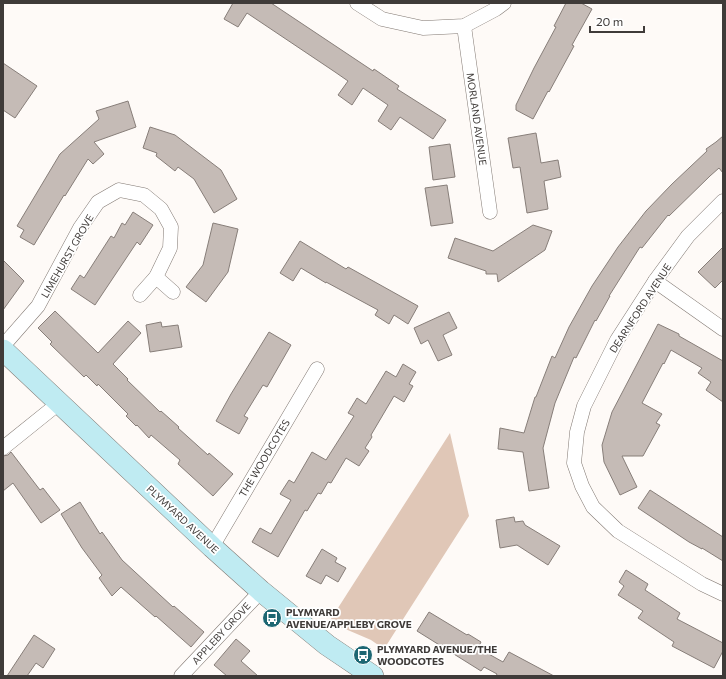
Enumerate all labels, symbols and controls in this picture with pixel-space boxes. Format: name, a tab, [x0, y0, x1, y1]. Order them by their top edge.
scale bar	[590, 8, 644, 34]
text: 20 m	[596, 14, 623, 28]
street label: MORLAND AVENUE	[465, 72, 489, 166]
street label: LIMEHURST GROVE	[38, 212, 96, 300]
street label: DEARNFORD AVENUE	[607, 261, 673, 355]
street label: THE WOODCOTES	[236, 417, 292, 499]
street label: PLYMYARD AVENUE	[144, 482, 222, 556]
street label: APPLEBY GROVE	[189, 599, 253, 667]
place label: PLYMYARD AVENUE/APPLEBY GROVE	[286, 606, 412, 630]
bus stop icon: PLYMYARD AVENUE/APPLEBY GROVE	[261, 607, 283, 629]
place label: PLYMYARD AVENUE/THE WOODCOTES	[377, 643, 497, 667]
bus stop icon: PLYMYARD AVENUE/THE WOODCOTES	[352, 644, 374, 666]

